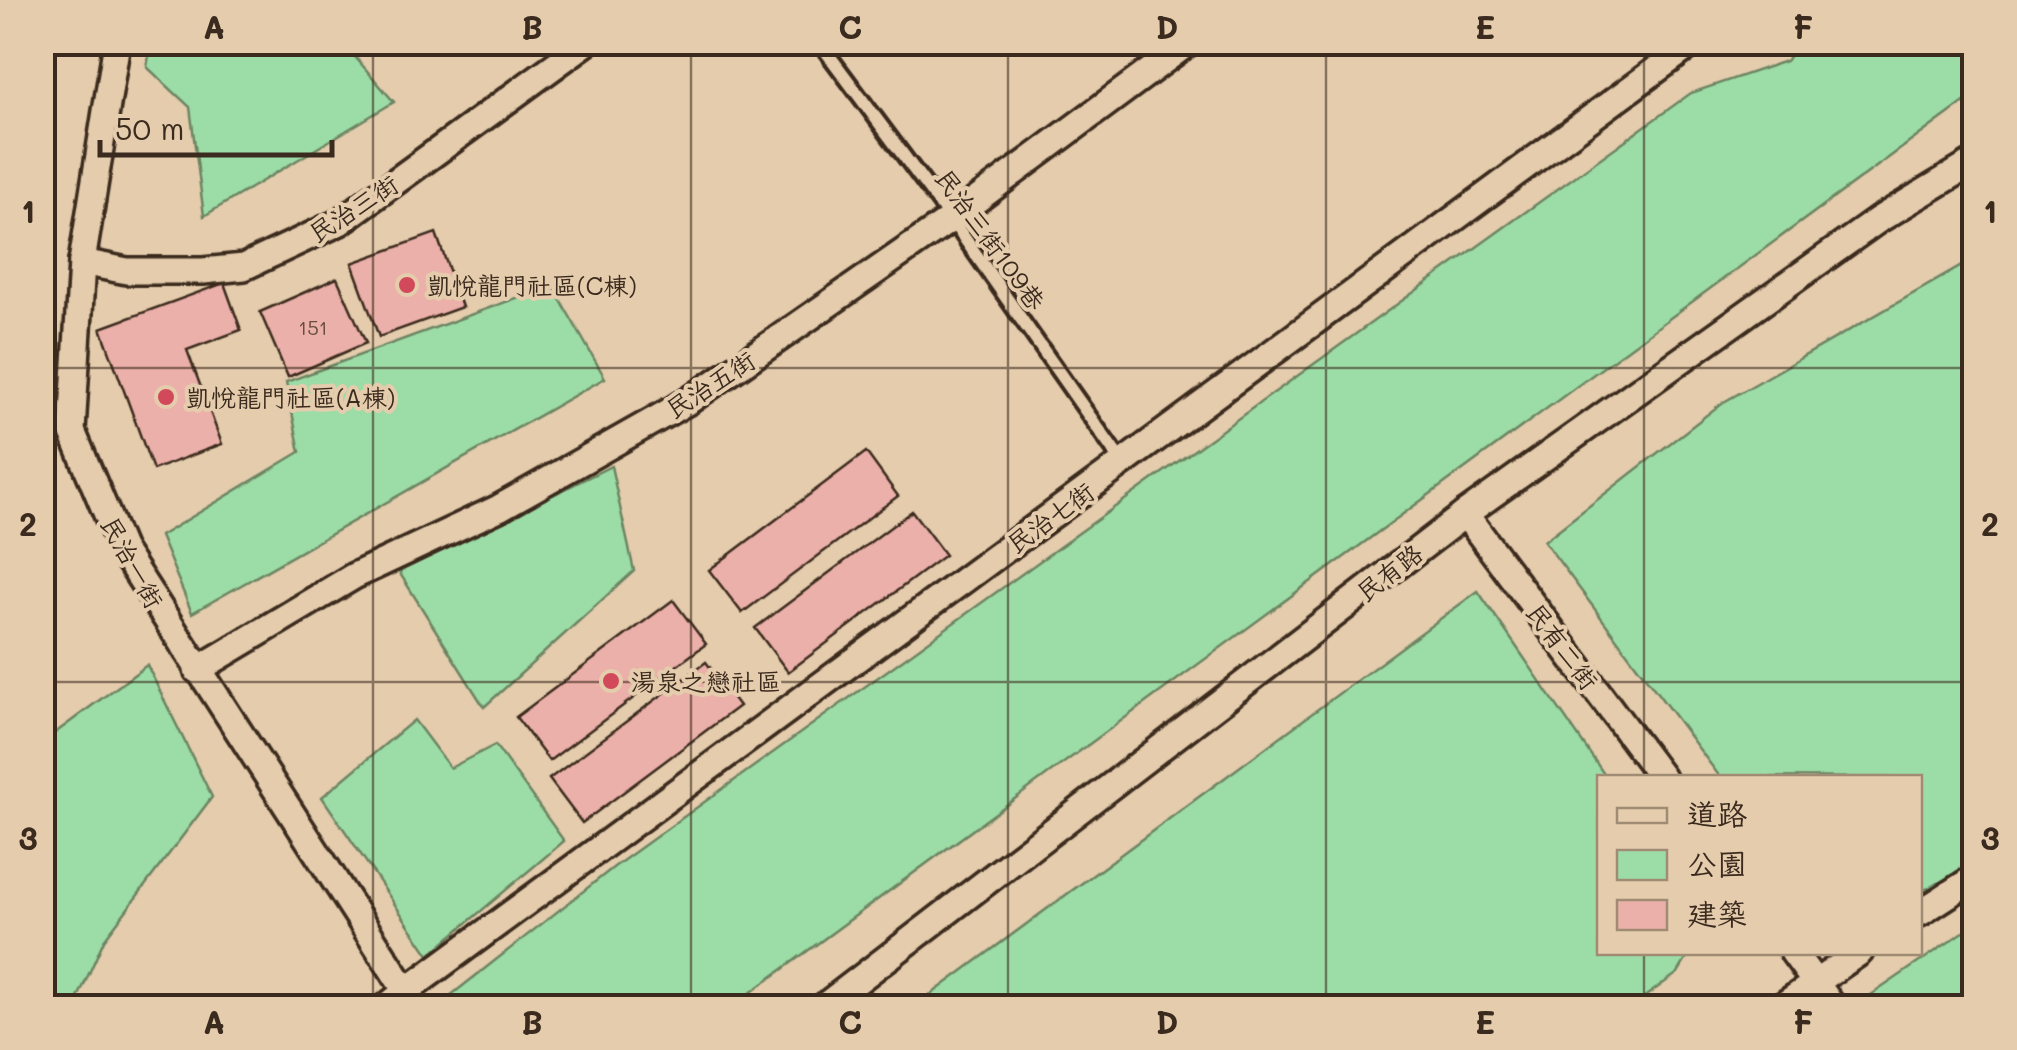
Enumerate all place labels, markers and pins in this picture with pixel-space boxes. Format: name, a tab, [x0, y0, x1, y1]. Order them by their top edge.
place label: 凱悅龍門社區(C棟)	[427, 269, 637, 301]
marker: 凱悅龍門社區(C棟)	[396, 274, 418, 296]
place label: 凱悅龍門社區(A棟)	[186, 381, 395, 413]
marker: 凱悅龍門社區(A棟)	[155, 386, 177, 408]
place label: 湯泉之戀社區	[631, 665, 781, 697]
marker: 湯泉之戀社區	[600, 670, 622, 692]

